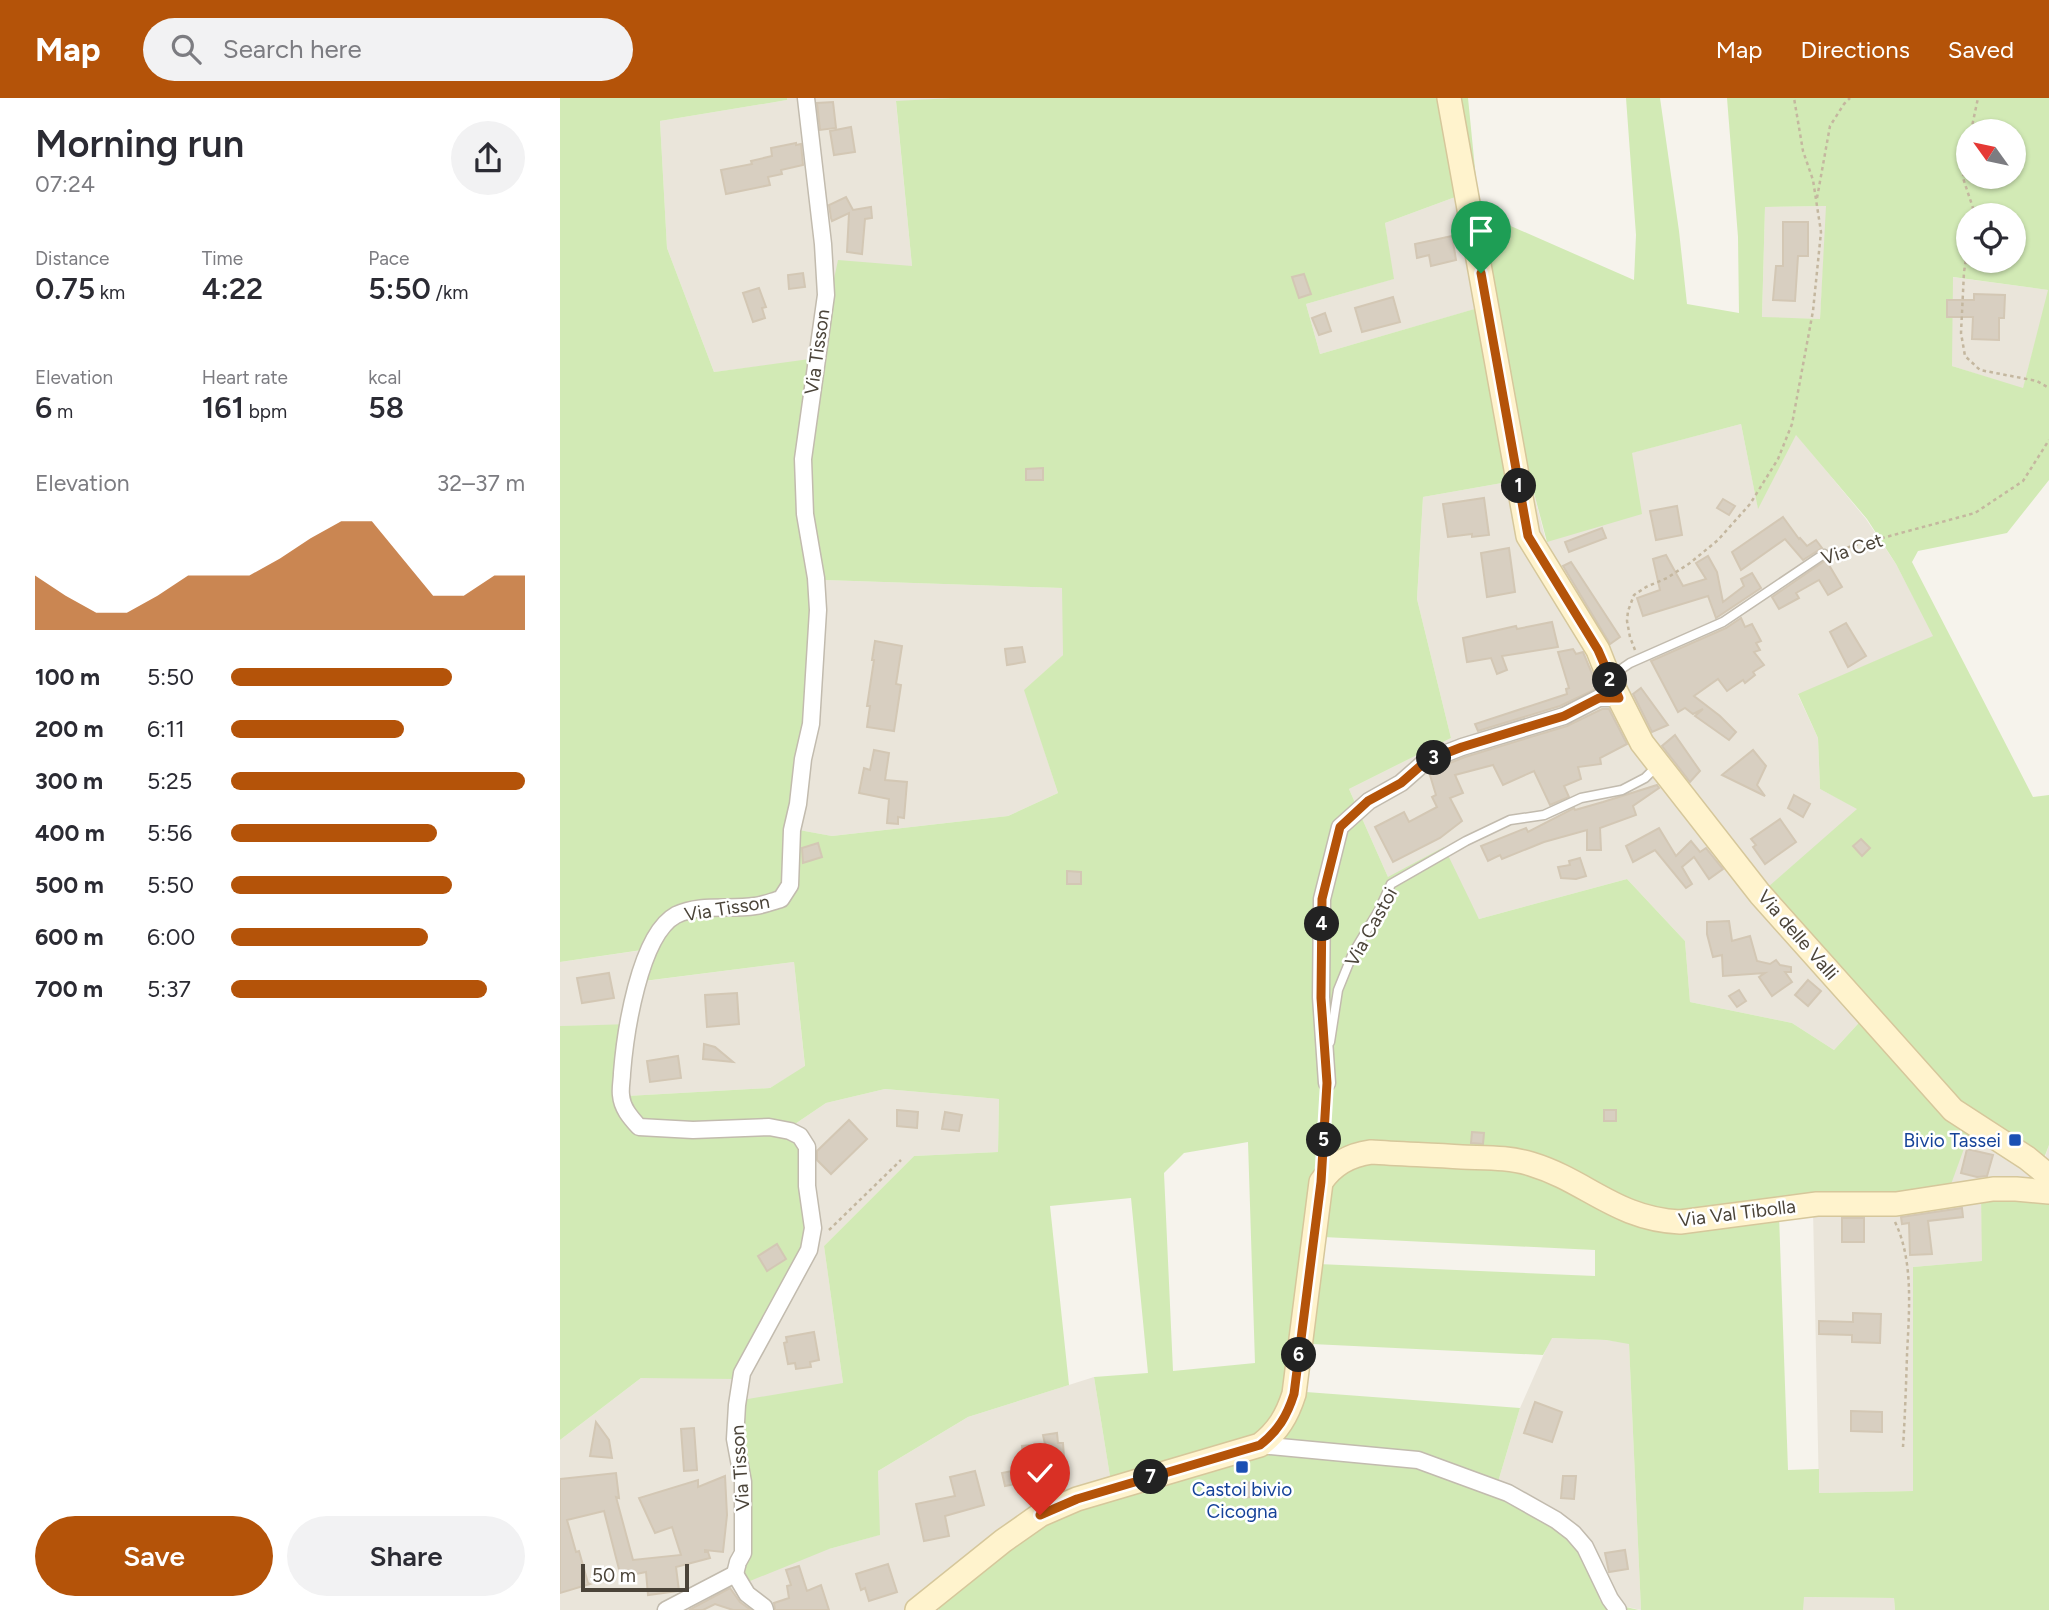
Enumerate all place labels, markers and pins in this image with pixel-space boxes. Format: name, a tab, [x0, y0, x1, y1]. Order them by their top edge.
pin	[1451, 201, 1511, 273]
pin: 1	[1502, 468, 1536, 504]
pin: 2	[1592, 662, 1628, 698]
pin: 3	[1416, 740, 1452, 776]
pin: 4	[1304, 906, 1340, 942]
pin: 5	[1306, 1122, 1342, 1158]
place label: Bivio Tassei	[1903, 1129, 2001, 1152]
marker: Bivio Tassei	[2007, 1132, 2023, 1148]
pin: 6	[1282, 1338, 1316, 1372]
pin	[1010, 1443, 1070, 1515]
marker: Castoi bivio Cicogna	[1234, 1459, 1250, 1475]
pin: 7	[1134, 1460, 1168, 1494]
place label: Castoi bivio Cicogna	[1192, 1478, 1292, 1523]

